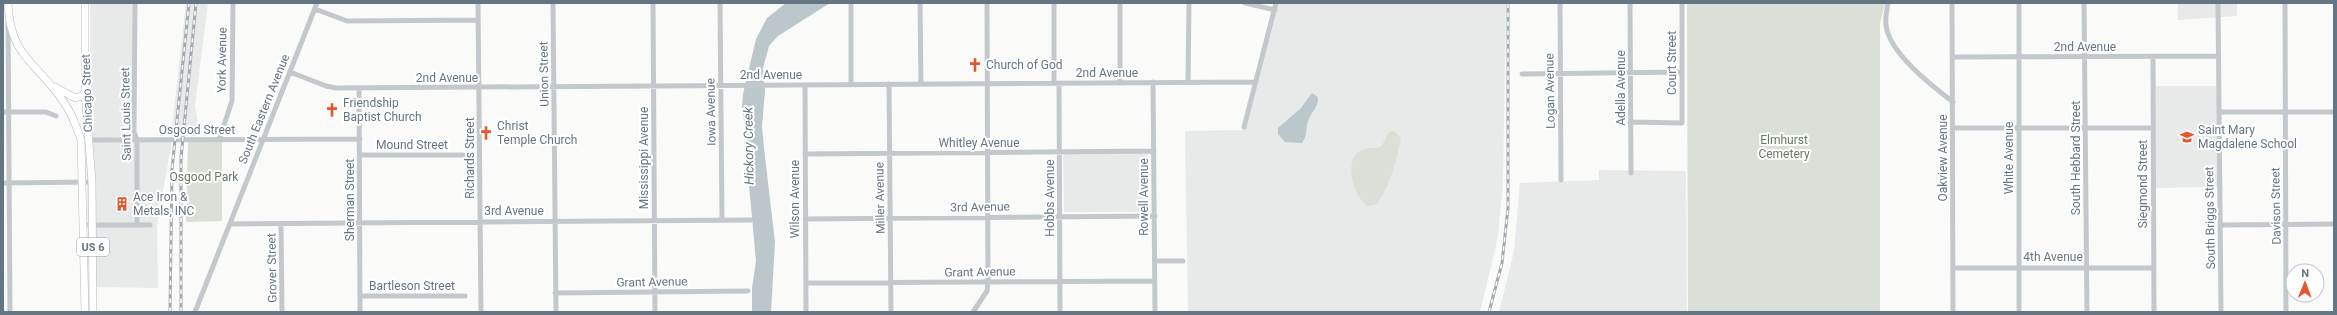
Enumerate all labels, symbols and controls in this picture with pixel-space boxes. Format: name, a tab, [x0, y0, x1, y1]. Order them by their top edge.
street label: York Avenue	[214, 27, 230, 93]
street label: Court Street	[1665, 31, 1679, 95]
street label: 2nd Avenue	[2054, 40, 2116, 54]
street label: Union Street	[536, 41, 552, 107]
street label: Adella Avenue	[1614, 50, 1628, 126]
street label: South Eastern Avenue	[236, 52, 292, 166]
street label: Logan Avenue	[1542, 53, 1558, 129]
street label: Chicago Street	[79, 54, 95, 132]
church icon: Church of God	[967, 57, 983, 73]
place label: Church of God	[986, 58, 1063, 72]
street label: 2nd Avenue	[1076, 66, 1138, 80]
street label: Saint Louis Street	[118, 67, 134, 161]
street label: 2nd Avenue	[740, 68, 802, 82]
street label: 2nd Avenue	[416, 71, 478, 85]
street label: Iowa Avenue	[703, 78, 719, 146]
place label: Friendship Baptist Church	[343, 96, 422, 124]
street label: South Hebbard Street	[2069, 101, 2083, 215]
church icon: Friendship Baptist Church	[324, 102, 340, 118]
water label: Hickory Creek	[740, 106, 757, 185]
street label: Mississippi Avenue	[637, 107, 651, 209]
street label: Oakview Avenue	[1936, 114, 1950, 202]
street label: Richards Street	[463, 117, 477, 199]
place label: Christ Temple Church	[497, 119, 577, 147]
street label: White Avenue	[2002, 122, 2016, 194]
street label: Osgood Street	[159, 123, 235, 137]
place label: Saint Mary Magdalene School	[2198, 123, 2297, 151]
church icon: Christ Temple Church	[478, 125, 494, 141]
school or university icon: Saint Mary Magdalene School	[2179, 129, 2195, 145]
park label: Elmhurst Cemetery	[1758, 133, 1810, 161]
street label: Whitley Avenue	[938, 136, 1020, 150]
street label: Mound Street	[376, 138, 448, 152]
street label: Siegmond Street	[2136, 140, 2150, 228]
street label: Rowell Avenue	[1137, 158, 1151, 236]
street label: Sherman Street	[343, 159, 357, 241]
street label: Hobbs Avenue	[1043, 159, 1057, 237]
street label: Wilson Avenue	[788, 160, 802, 238]
street label: Miller Avenue	[872, 162, 888, 234]
street label: South Briggs Street	[2202, 166, 2218, 270]
street label: Davison Street	[2268, 167, 2284, 245]
park label: Osgood Park	[170, 170, 239, 184]
place label: Ace Iron & Metals, INC	[133, 190, 195, 218]
building icon: Ace Iron & Metals, INC	[114, 196, 130, 212]
street label: 3rd Avenue	[950, 199, 1010, 215]
street label: 3rd Avenue	[484, 204, 544, 218]
street label: Grover Street	[264, 233, 280, 303]
road number: US 6	[77, 238, 109, 256]
street label: 4th Avenue	[2023, 250, 2083, 264]
north arrow	[2285, 263, 2325, 303]
street label: Grant Avenue	[944, 264, 1016, 280]
text: N	[2301, 267, 2309, 280]
street label: Grant Avenue	[616, 274, 688, 290]
street label: Bartleson Street	[369, 279, 455, 293]

